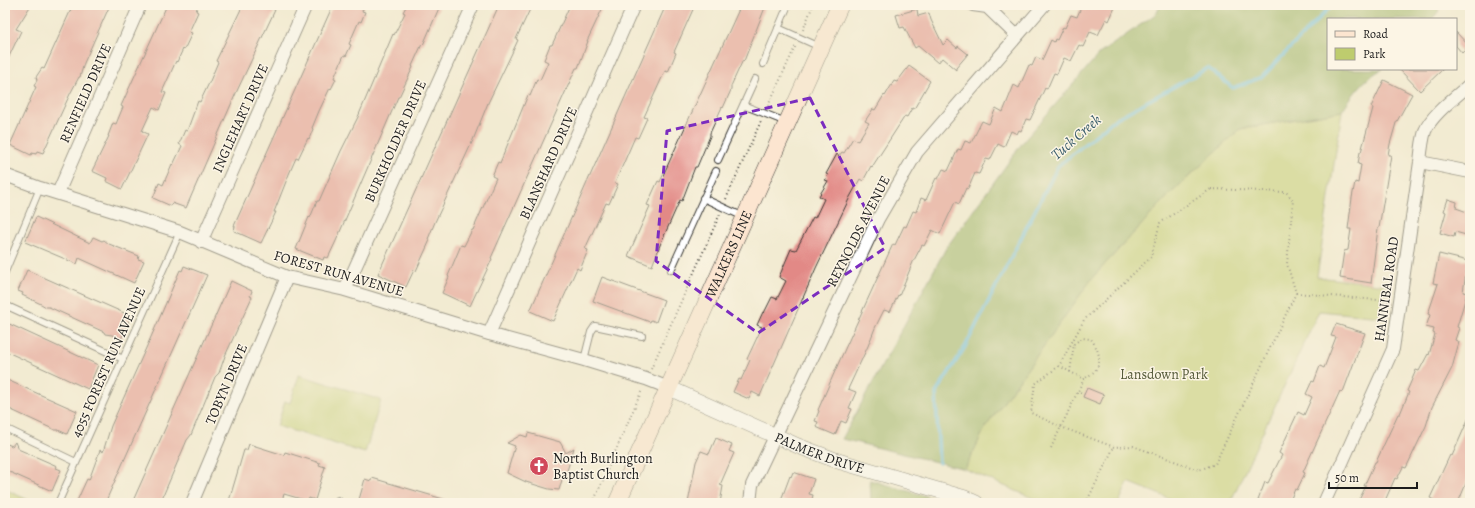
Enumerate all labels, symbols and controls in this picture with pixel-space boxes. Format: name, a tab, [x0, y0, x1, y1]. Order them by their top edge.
legend	[1327, 18, 1457, 70]
text: Road	[1363, 26, 1389, 42]
street label: RENFIELD DRIVE	[55, 40, 116, 146]
text: Park	[1363, 46, 1386, 62]
street label: INGLEHART DRIVE	[208, 61, 273, 176]
street label: BURKHOLDER DRIVE	[360, 77, 431, 205]
street label: BLANSHARD DRIVE	[515, 104, 582, 223]
water label: Tuck Creek	[1047, 109, 1106, 164]
street label: REYNOLDS AVENUE	[822, 172, 895, 290]
street label: WALKERS LINE	[701, 207, 757, 302]
street label: HANNIBAL ROAD	[1370, 235, 1403, 343]
street label: FOREST RUN AVENUE	[272, 246, 406, 301]
street label: 4055 FOREST RUN AVENUE	[67, 284, 150, 440]
street label: TOBYN DRIVE	[201, 341, 252, 428]
park label: Lansdown Park	[1120, 365, 1208, 384]
street label: PALMER DRIVE	[771, 428, 867, 478]
place label: North Burlington Baptist Church	[553, 449, 653, 484]
church icon: North Burlington Baptist Church	[528, 455, 550, 477]
scale bar	[1329, 464, 1417, 490]
text: 50 m	[1335, 470, 1359, 486]

